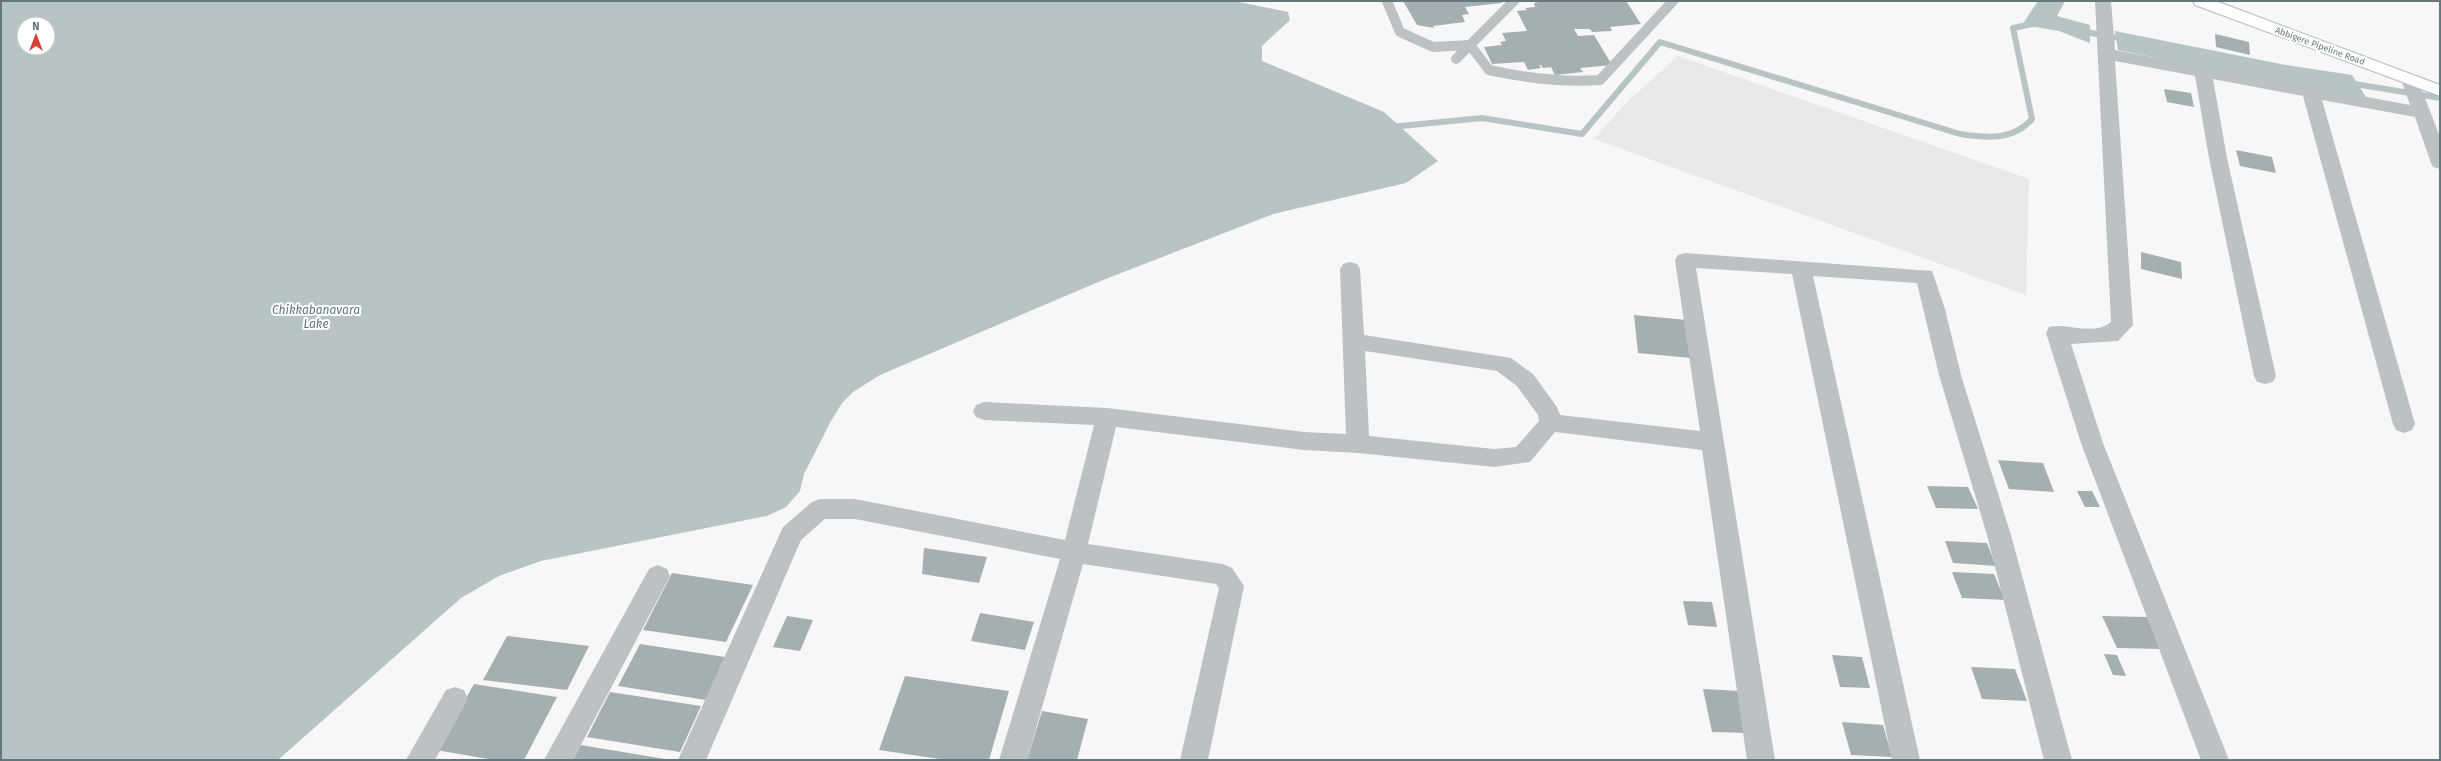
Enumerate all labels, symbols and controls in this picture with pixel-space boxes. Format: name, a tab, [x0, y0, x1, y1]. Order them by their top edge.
north arrow	[16, 16, 56, 56]
text: N	[32, 20, 40, 33]
street label: Abbigere Pipeline Road	[2274, 25, 2366, 67]
water label: Chikkabanavara Lake	[272, 303, 360, 331]

